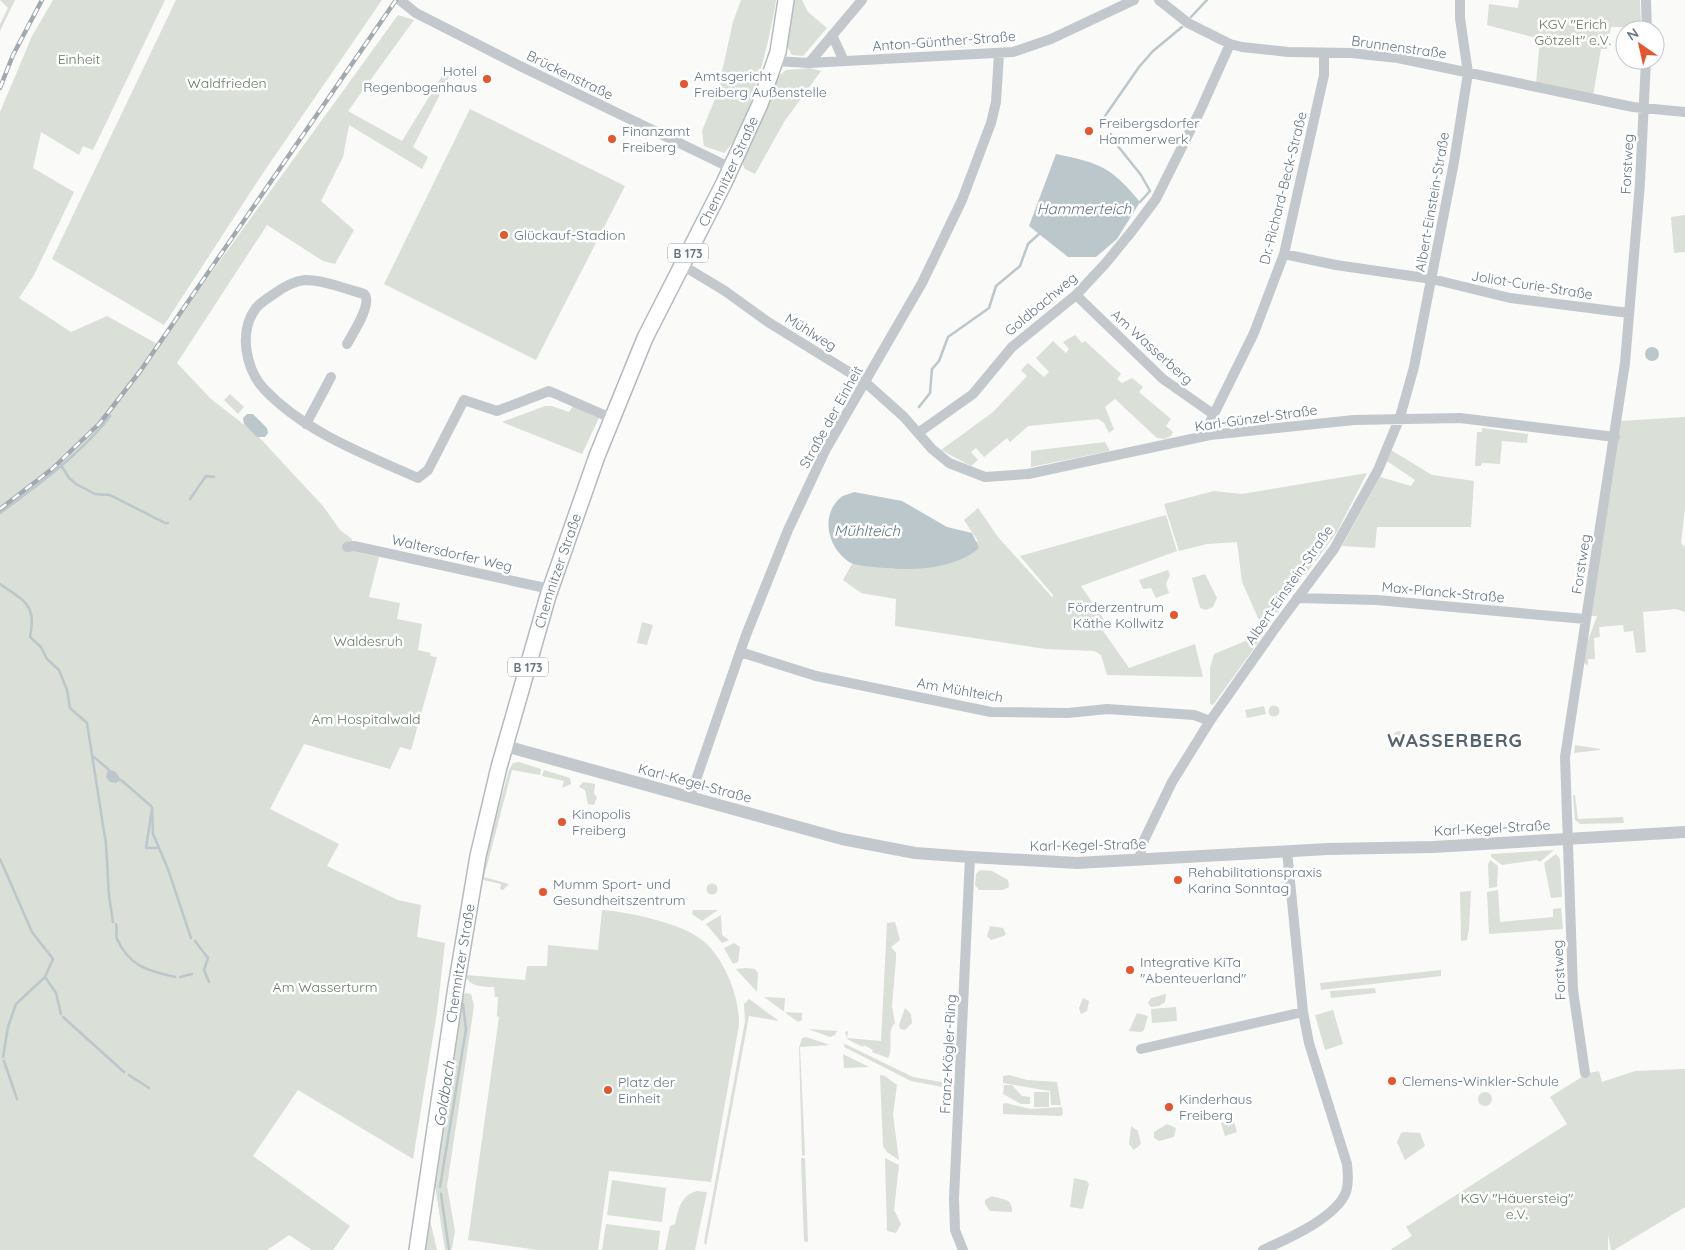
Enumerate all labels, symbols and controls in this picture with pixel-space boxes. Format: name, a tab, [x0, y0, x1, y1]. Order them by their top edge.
park label: KGV "Erich Götzelt" e.V.	[1535, 15, 1611, 49]
north arrow	[1615, 20, 1665, 70]
text: N	[1623, 24, 1642, 45]
street label: Anton-Günther-Straße	[872, 27, 1016, 55]
street label: Brunnenstraße	[1350, 31, 1448, 63]
street label: Brückenstraße	[524, 46, 616, 104]
park label: Einheit	[58, 50, 101, 68]
place label: Hotel Regenbogenhaus	[363, 62, 477, 96]
place label: Amtsgericht Freiberg Außenstelle	[694, 67, 827, 101]
marker: Hotel Regenbogenhaus	[481, 73, 493, 85]
park label: Waldfrieden	[187, 74, 267, 92]
marker: Amtsgericht Freiberg Außenstelle	[678, 78, 690, 90]
street label: Dr.-Richard-Beck-Straße	[1255, 110, 1311, 266]
street label: Chemnitzer Straße	[694, 113, 762, 230]
place label: Freibergsdorfer Hammerwerk	[1099, 114, 1200, 148]
place label: Finanzamt Freiberg	[622, 122, 691, 156]
marker: Freibergsdorfer Hammerwerk	[1083, 125, 1095, 137]
street label: Albert-Einstein-Straße	[1411, 131, 1453, 273]
marker: Finanzamt Freiberg	[606, 133, 618, 145]
street label: Forstweg	[1616, 133, 1638, 195]
water label: Hammerteich	[1037, 199, 1132, 218]
place label: Glückauf-Stadion	[514, 226, 625, 244]
marker: Glückauf-Stadion	[498, 229, 510, 241]
road number: B 173	[668, 244, 708, 262]
street label: Joliot-Curie-Straße	[1470, 266, 1594, 304]
street label: Goldbachweg	[1001, 268, 1081, 340]
street label: Am Wasserberg	[1107, 305, 1197, 389]
street label: Mühlweg	[782, 309, 840, 355]
street label: Straße der Einheit	[795, 362, 867, 472]
street label: Karl-Günzel-Straße	[1194, 400, 1319, 436]
street label: Chemnitzer Straße	[530, 511, 585, 630]
water label: Mühlteich	[834, 521, 900, 540]
street label: Albert-Einstein-Straße	[1241, 522, 1337, 648]
street label: Waltersdorfer Weg	[390, 530, 514, 576]
street label: Forstweg	[1567, 533, 1595, 595]
street label: Max-Planck-Straße	[1381, 578, 1505, 606]
place label: Förderzentrum Käthe Kollwitz	[1067, 598, 1164, 632]
marker: Förderzentrum Käthe Kollwitz	[1168, 609, 1180, 621]
park label: Waldesruh	[333, 632, 403, 650]
road number: B 173	[508, 658, 548, 676]
street label: Am Mühlteich	[916, 674, 1004, 706]
park label: Am Hospitalwald	[311, 710, 421, 728]
district label: WASSERBERG	[1387, 728, 1523, 752]
street label: Karl-Kegel-Straße	[636, 759, 754, 807]
place label: Kinopolis Freiberg	[572, 805, 631, 839]
marker: Kinopolis Freiberg	[556, 816, 568, 828]
street label: Karl-Kegel-Straße	[1433, 816, 1551, 840]
street label: Karl-Kegel-Straße	[1029, 835, 1147, 855]
place label: Rehabilitationspraxis Karina Sonntag	[1188, 863, 1322, 897]
marker: Rehabilitationspraxis Karina Sonntag	[1172, 874, 1184, 886]
place label: Mumm Sport- und Gesundheitszentrum	[553, 875, 686, 909]
marker: Mumm Sport- und Gesundheitszentrum	[537, 886, 549, 898]
street label: Chemnitzer Straße	[442, 902, 479, 1024]
street label: Forstweg	[1548, 939, 1570, 1001]
place label: Integrative KiTa "Abenteuerland"	[1140, 953, 1246, 987]
marker: Integrative KiTa "Abenteuerland"	[1124, 964, 1136, 976]
park label: Am Wasserturm	[273, 978, 377, 996]
street label: Franz-Kögler-Ring	[936, 994, 960, 1114]
water label: Goldbach	[429, 1059, 459, 1128]
place label: Clemens-Winkler-Schule	[1402, 1072, 1559, 1090]
place label: Platz der Einheit	[618, 1073, 676, 1107]
marker: Clemens-Winkler-Schule	[1386, 1075, 1398, 1087]
marker: Platz der Einheit	[602, 1084, 614, 1096]
place label: Kinderhaus Freiberg	[1179, 1090, 1252, 1124]
marker: Kinderhaus Freiberg	[1163, 1101, 1175, 1113]
park label: KGV "Häuersteig" e.V.	[1461, 1189, 1573, 1223]

